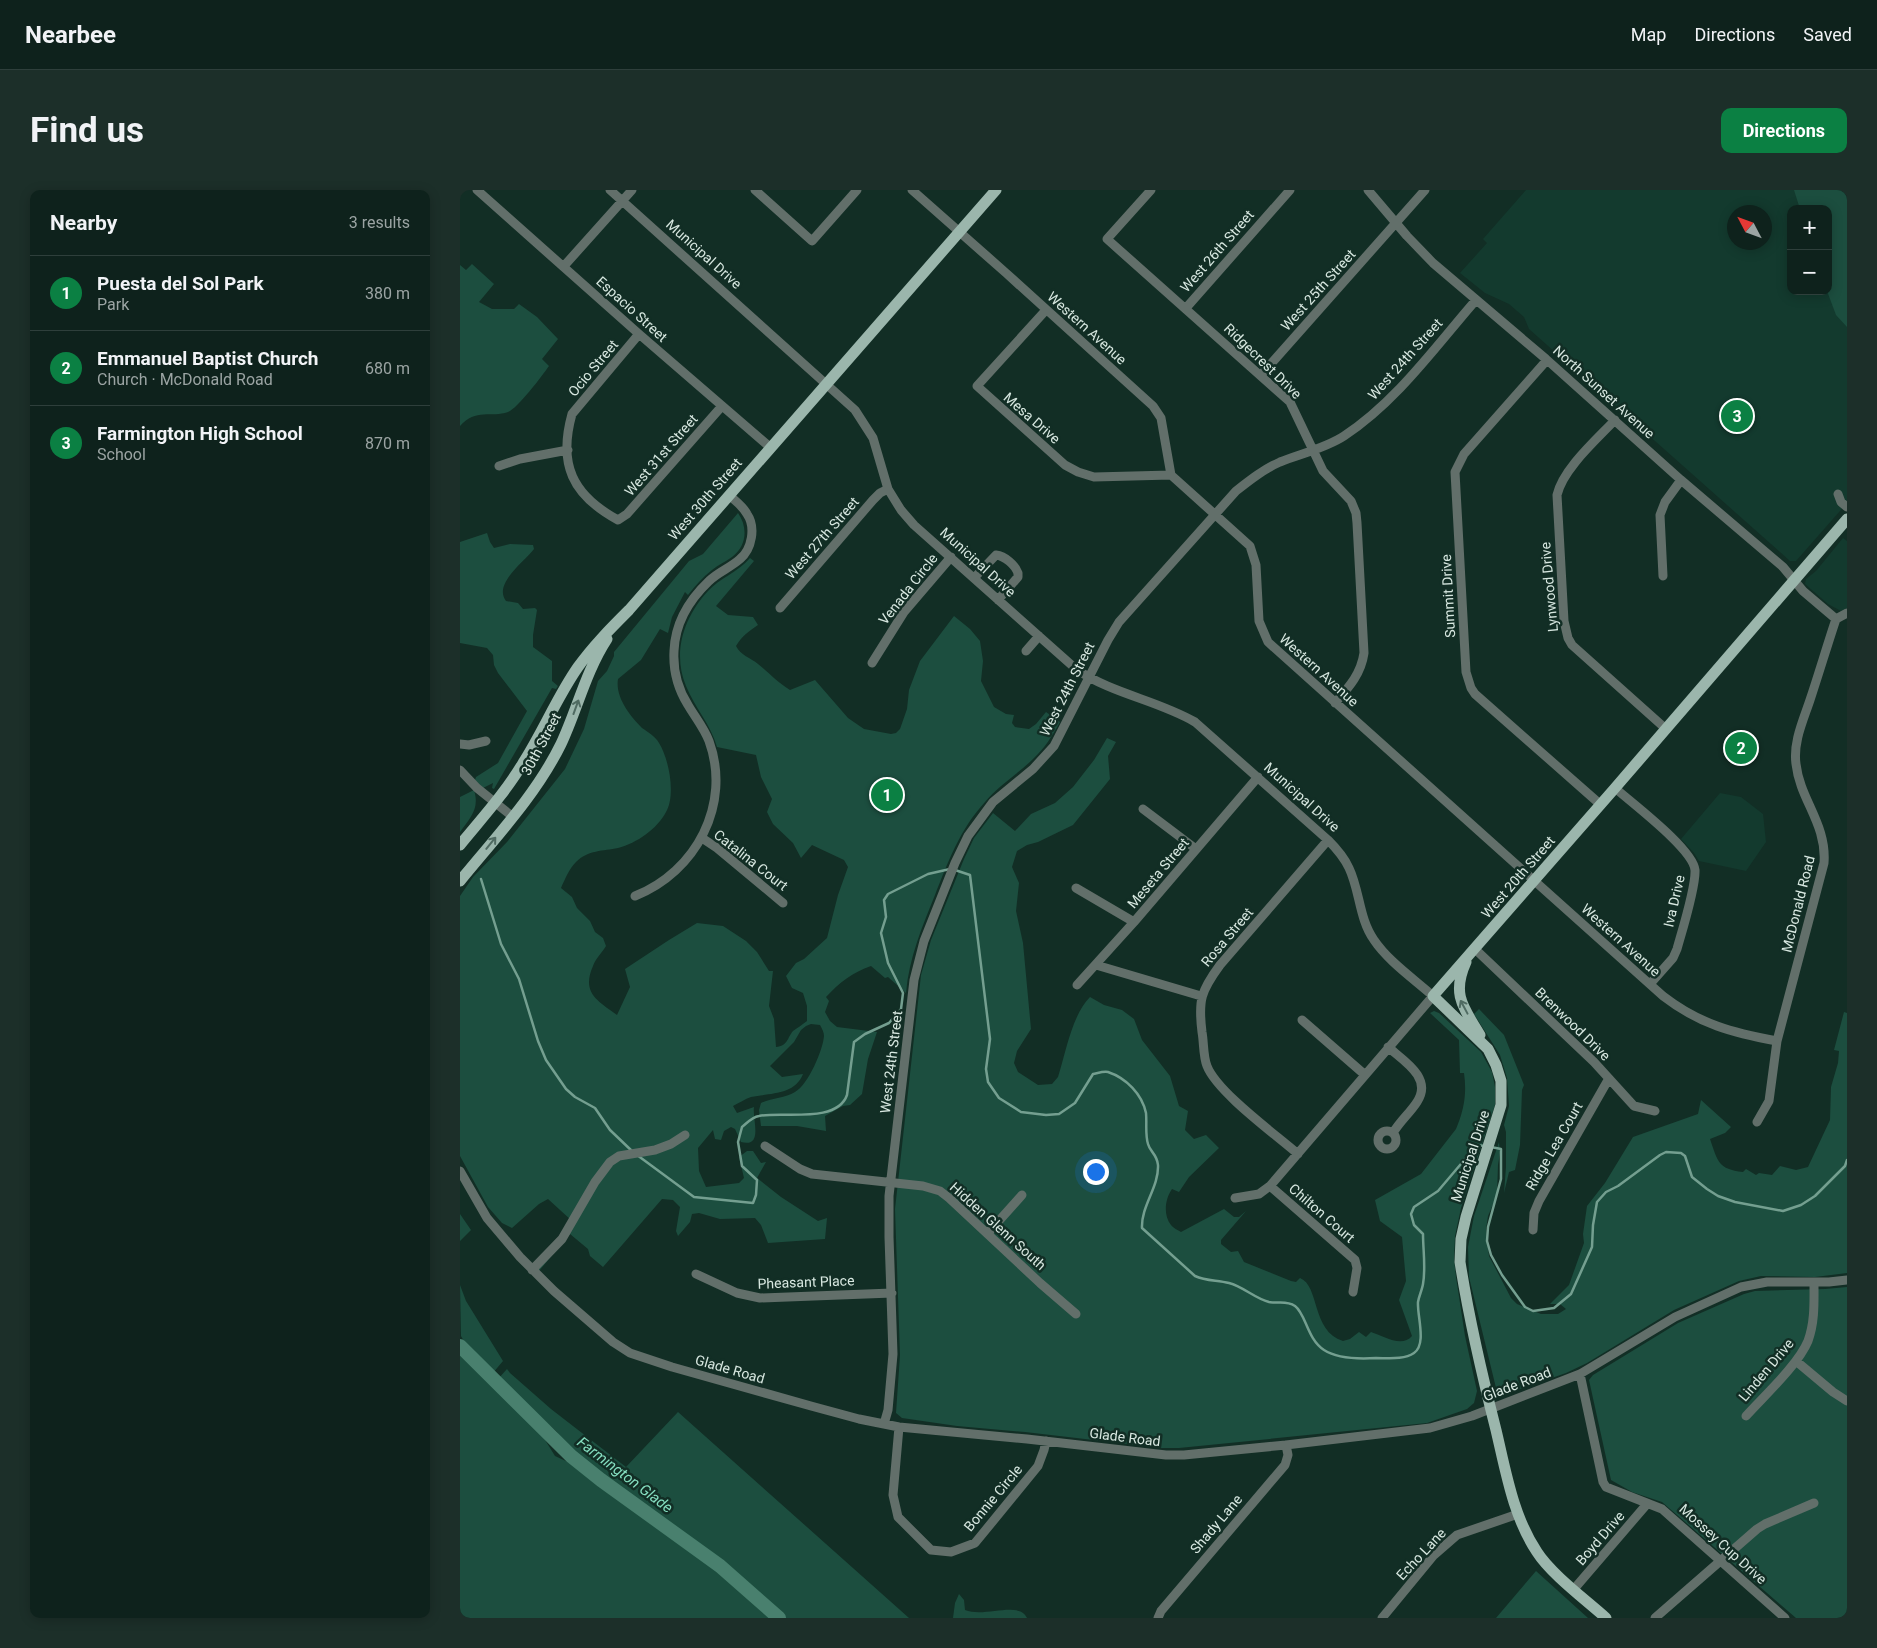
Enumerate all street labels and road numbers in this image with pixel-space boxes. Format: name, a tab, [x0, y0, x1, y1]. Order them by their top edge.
street label: West 26th Street	[1177, 206, 1257, 295]
street label: Municipal Drive	[663, 216, 745, 292]
street label: West 25th Street	[1277, 246, 1359, 334]
street label: Espacio Street	[593, 273, 671, 345]
street label: Western Avenue	[1044, 288, 1130, 368]
street label: West 24th Street	[1364, 315, 1446, 403]
street label: Ridgecrest Drive	[1221, 320, 1305, 402]
street label: Ocio Street	[565, 336, 621, 399]
street label: North Sunset Avenue	[1550, 342, 1658, 442]
street label: Mesa Drive	[1001, 389, 1063, 447]
street label: West 31st Street	[621, 411, 701, 499]
street label: West 30th Street	[665, 454, 745, 543]
street label: West 27th Street	[782, 493, 862, 582]
street label: Municipal Drive	[937, 524, 1019, 600]
street label: Lynwood Drive	[1537, 541, 1561, 633]
street label: Venada Circle	[875, 550, 941, 628]
street label: Summit Drive	[1438, 554, 1458, 638]
street label: Western Avenue	[1276, 630, 1362, 710]
street label: West 24th Street	[1036, 639, 1098, 739]
street label: 30th Street	[518, 710, 564, 778]
street label: Municipal Drive	[1261, 759, 1343, 835]
street label: Catalina Court	[711, 826, 791, 894]
street label: West 20th Street	[1478, 832, 1558, 921]
street label: Meseta Street	[1124, 834, 1192, 911]
street label: McDonald Road	[1778, 854, 1818, 954]
street label: Iva Drive	[1660, 873, 1688, 929]
street label: Western Avenue	[1578, 900, 1664, 980]
street label: Rosa Street	[1198, 904, 1256, 970]
street label: Brenwood Drive	[1532, 984, 1614, 1064]
street label: West 24th Street	[877, 1009, 905, 1114]
street label: Ridge Lea Court	[1522, 1099, 1586, 1193]
street label: Municipal Drive	[1448, 1108, 1492, 1204]
street label: Hidden Glenn South	[947, 1179, 1049, 1273]
street label: Chilton Court	[1286, 1180, 1358, 1246]
street label: Pheasant Place	[757, 1272, 855, 1292]
street label: Linden Drive	[1735, 1335, 1797, 1405]
street label: Glade Road	[693, 1351, 767, 1387]
street label: Glade Road	[1481, 1364, 1553, 1404]
street label: Glade Road	[1089, 1425, 1161, 1449]
street label: Bonnie Circle	[961, 1462, 1025, 1534]
street label: Shady Lane	[1187, 1491, 1245, 1557]
street label: Mossey Cup Drive	[1676, 1501, 1770, 1587]
street label: Boyd Drive	[1572, 1508, 1628, 1568]
street label: Echo Lane	[1393, 1525, 1449, 1583]

